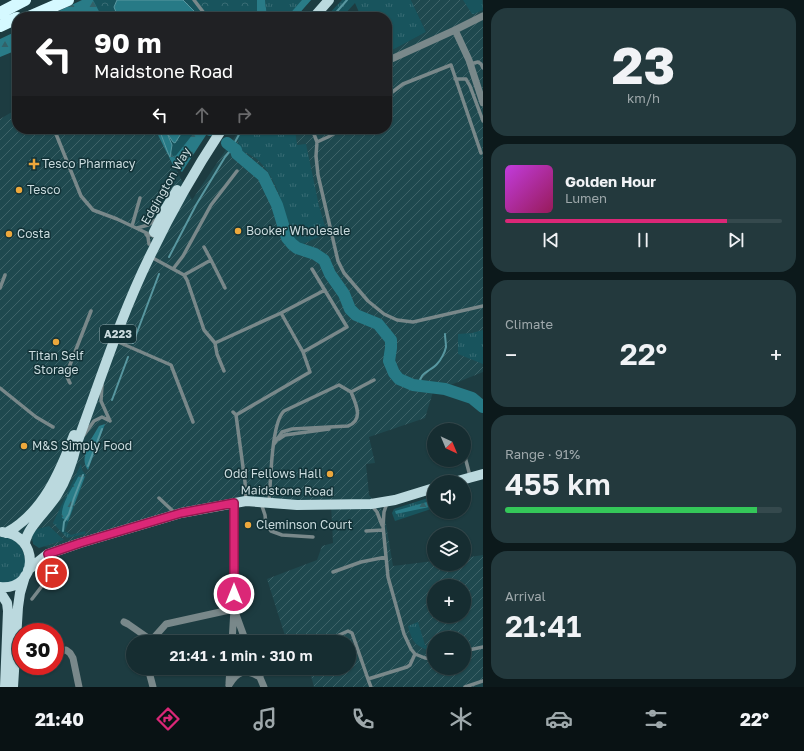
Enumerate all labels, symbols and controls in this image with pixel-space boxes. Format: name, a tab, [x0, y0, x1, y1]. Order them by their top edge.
text: 90 m	[94, 26, 161, 59]
icon: left	[28, 28, 80, 80]
text: 23	[612, 33, 675, 95]
text: Maidstone Road	[94, 60, 233, 82]
text: km/h	[627, 90, 660, 106]
icon: left	[149, 104, 171, 126]
icon: ahead	[191, 104, 213, 126]
icon: right	[233, 104, 255, 126]
street label: Edgington Way	[137, 144, 194, 227]
place label: Tesco Pharmacy	[42, 156, 136, 171]
marker: Tesco Pharmacy	[29, 159, 39, 169]
text: Golden Hour	[565, 172, 656, 190]
place label: Tesco	[27, 182, 60, 197]
marker: Tesco	[14, 185, 24, 195]
text: Lumen	[565, 190, 607, 206]
place label: Booker Wholesale	[246, 223, 350, 238]
place label: Costa	[17, 226, 50, 241]
marker: Booker Wholesale	[233, 226, 243, 236]
marker: Costa	[4, 229, 14, 239]
icon: previous	[540, 229, 562, 251]
icon: pause	[632, 229, 654, 251]
icon: next	[725, 229, 747, 251]
text: Climate	[505, 316, 553, 332]
road number: A223	[100, 325, 136, 343]
text: 22°	[620, 336, 667, 372]
marker: Titan Self Storage	[51, 337, 61, 347]
text: −	[505, 341, 517, 368]
text: +	[770, 341, 782, 368]
place label: Titan Self Storage	[28, 348, 84, 377]
north arrow	[427, 423, 471, 467]
map controls	[427, 423, 471, 675]
place label: M&S Simply Food	[32, 438, 132, 453]
marker: M&S Simply Food	[19, 441, 29, 451]
text: Range · 91%	[505, 446, 580, 462]
place label: Odd Fellows Hall	[224, 466, 322, 481]
text: 455 km	[505, 466, 611, 502]
marker: Odd Fellows Hall	[325, 469, 335, 479]
button: sound	[427, 475, 471, 519]
street label: Maidstone Road	[240, 482, 334, 499]
place label: Cleminson Court	[256, 517, 353, 532]
marker: Cleminson Court	[243, 520, 253, 530]
button: layers	[427, 527, 471, 571]
pin	[35, 556, 69, 590]
icon: arrive	[41, 562, 63, 584]
position arrow	[213, 573, 255, 615]
button: +	[427, 579, 471, 623]
text: Arrival	[505, 588, 546, 604]
text: 21:41	[505, 608, 581, 644]
speed limit sign: 30	[12, 623, 64, 675]
button: −	[427, 631, 471, 675]
text: 21:41 · 1 min · 310 m	[169, 646, 313, 664]
icon: directions	[154, 705, 182, 733]
icon: music	[251, 705, 279, 733]
icon: phone	[349, 705, 377, 733]
icon: climate	[447, 705, 475, 733]
icon: car	[545, 705, 573, 733]
icon: filters	[642, 705, 670, 733]
text: 21:40	[35, 708, 84, 730]
text: 22°	[740, 708, 769, 730]

